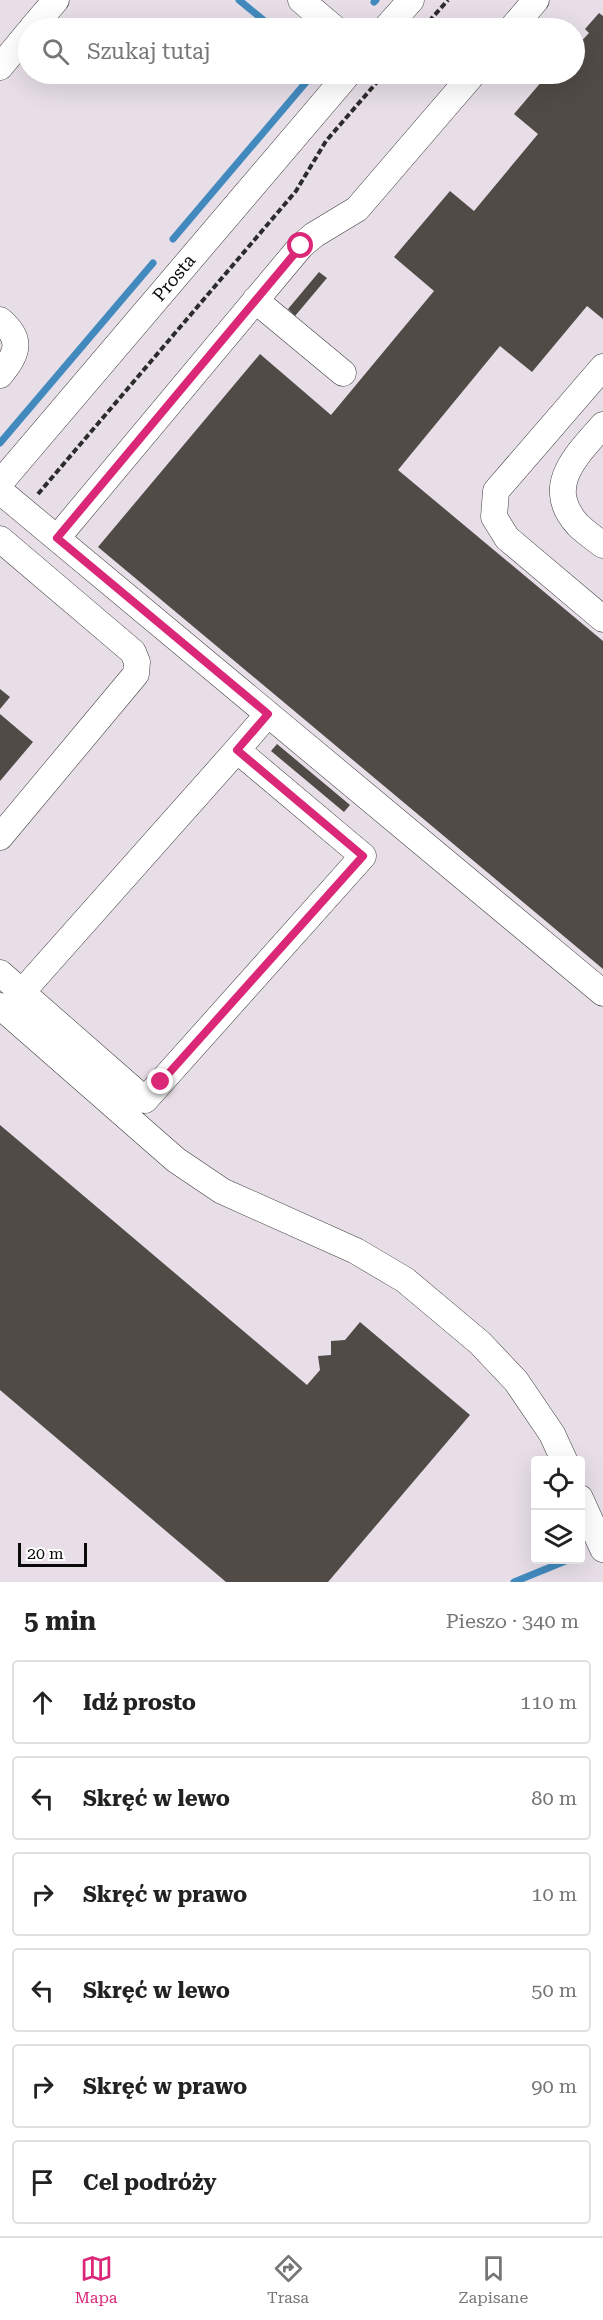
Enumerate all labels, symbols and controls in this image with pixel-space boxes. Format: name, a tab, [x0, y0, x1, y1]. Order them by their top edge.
search box	[18, 18, 585, 84]
icon: search	[39, 35, 72, 68]
text: Szukaj tutaj	[87, 39, 211, 64]
route start	[287, 232, 313, 258]
street label: Prosta	[148, 250, 199, 305]
route end	[147, 1068, 173, 1094]
map controls	[531, 1456, 585, 1564]
button: locate	[531, 1456, 585, 1510]
button: layers	[531, 1510, 585, 1564]
scale bar	[18, 1540, 87, 1568]
text: 20 m	[27, 1544, 64, 1563]
text: 5 min	[24, 1606, 96, 1636]
text: Pieszo · 340 m	[446, 1609, 579, 1633]
icon: ahead	[26, 1686, 59, 1719]
text: Idź prosto	[83, 1690, 196, 1715]
text: 110 m	[520, 1690, 577, 1714]
icon: left	[26, 1782, 59, 1815]
text: Skręć w lewo	[83, 1786, 230, 1811]
text: 80 m	[531, 1786, 577, 1810]
icon: right	[26, 1878, 59, 1911]
text: Skręć w prawo	[83, 1882, 247, 1907]
text: 10 m	[531, 1882, 577, 1906]
icon: left	[26, 1974, 59, 2007]
text: Skręć w lewo	[83, 1978, 230, 2003]
text: 50 m	[531, 1978, 577, 2002]
icon: right	[26, 2070, 59, 2103]
text: Skręć w prawo	[83, 2074, 247, 2099]
text: 90 m	[531, 2074, 577, 2098]
icon: arrive	[26, 2166, 59, 2199]
text: Cel podróży	[83, 2170, 217, 2195]
tab: Mapa	[75, 2252, 118, 2307]
tab: Trasa	[267, 2252, 309, 2307]
tab: Zapisane	[458, 2252, 528, 2307]

